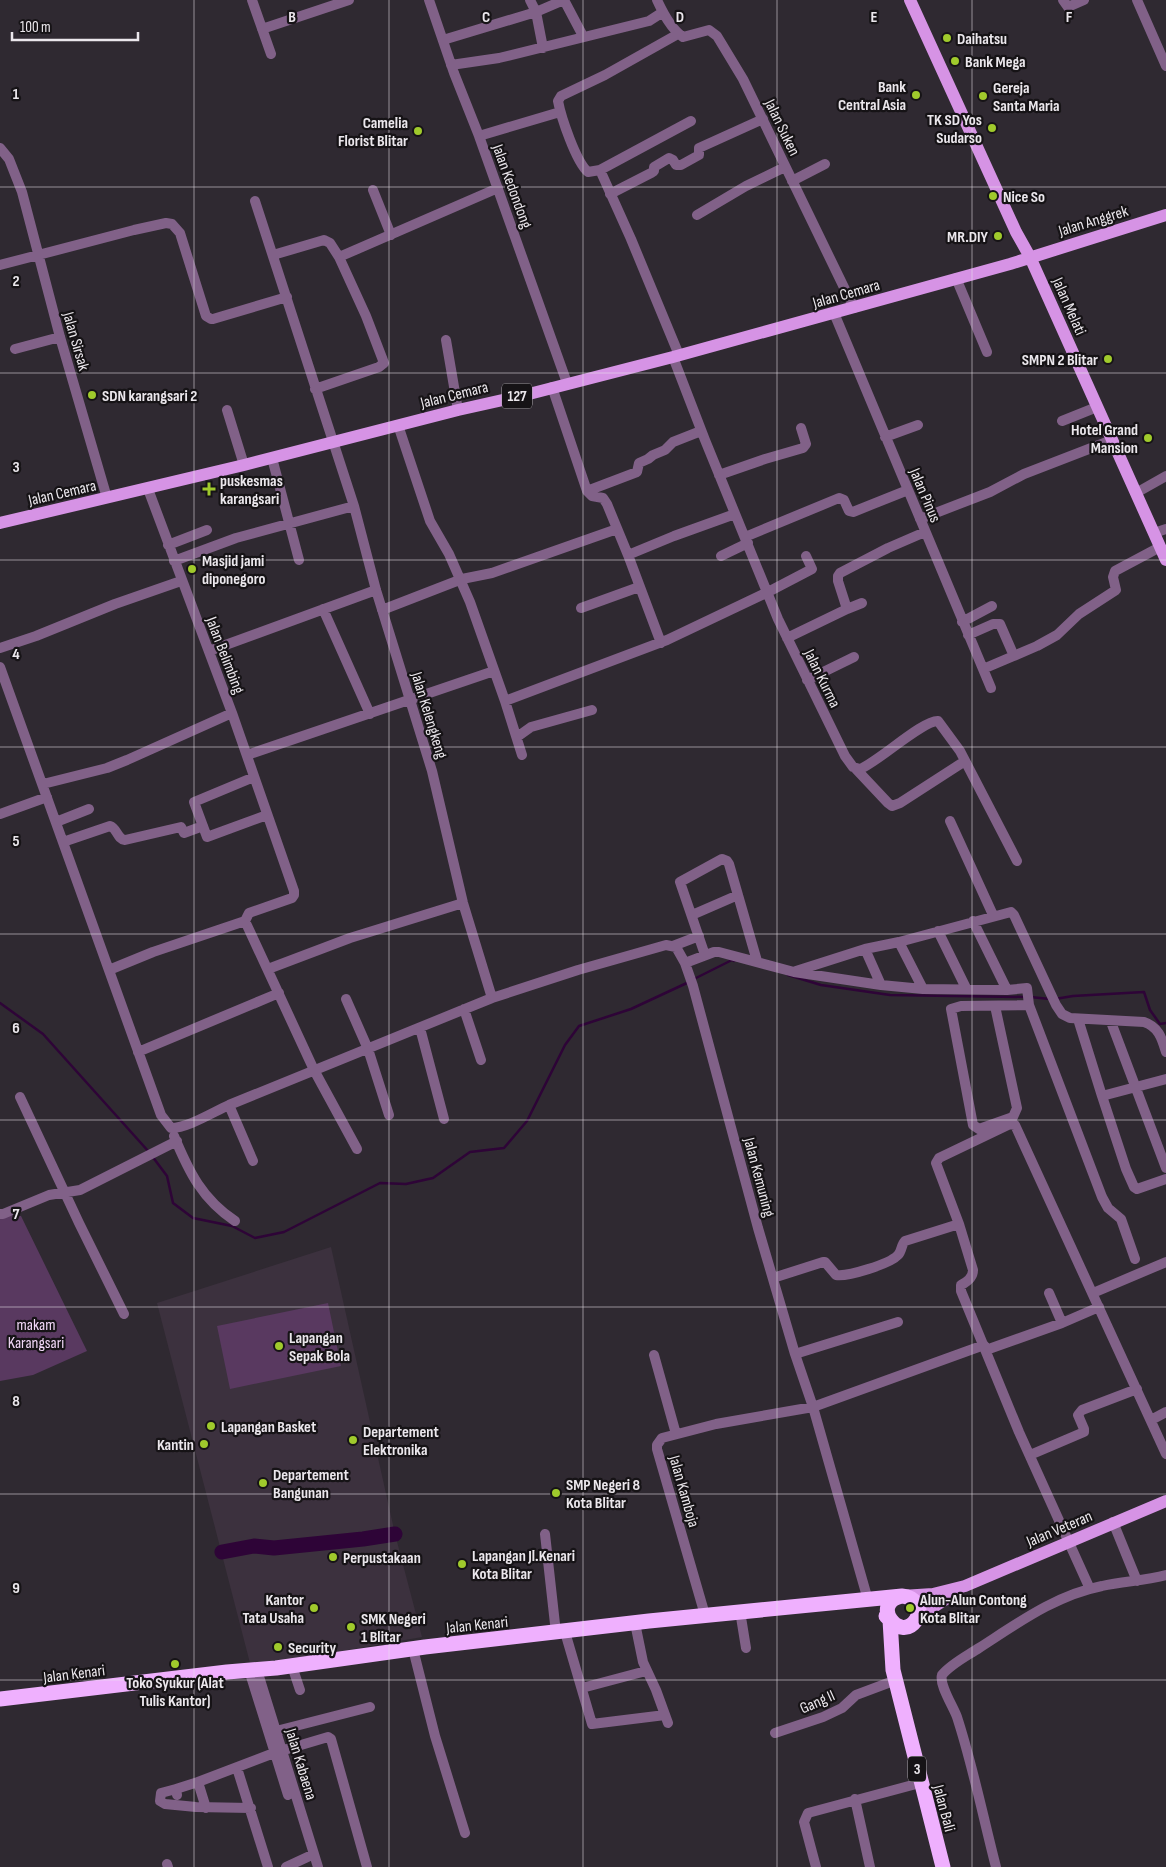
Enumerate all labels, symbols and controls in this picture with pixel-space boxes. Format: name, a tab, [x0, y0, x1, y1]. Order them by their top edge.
text: B	[288, 8, 296, 27]
text: C	[482, 8, 490, 27]
text: D	[676, 8, 684, 27]
text: E	[871, 8, 878, 27]
text: F	[1066, 8, 1073, 27]
scale bar	[12, 10, 139, 42]
text: 100 m	[20, 18, 51, 37]
place label: Daihatsu	[957, 30, 1007, 49]
marker: Daihatsu	[941, 32, 953, 44]
place label: Bank Mega	[965, 53, 1026, 72]
marker: Bank Mega	[949, 55, 961, 67]
place label: Bank Central Asia	[838, 78, 906, 115]
place label: Gereja Santa Maria	[993, 79, 1060, 116]
text: 1	[13, 85, 20, 104]
marker: Bank Central Asia	[910, 89, 922, 101]
marker: Gereja Santa Maria	[977, 90, 989, 102]
street label: Jalan Suken	[759, 95, 803, 159]
place label: TK SD Yos Sudarso	[927, 111, 982, 148]
place label: Camelia Florist Blitar	[338, 114, 408, 151]
marker: TK SD Yos Sudarso	[986, 122, 998, 134]
marker: Camelia Florist Blitar	[412, 125, 424, 137]
street label: Jalan Kedondong	[487, 141, 536, 231]
place label: Nice So	[1003, 188, 1045, 207]
marker: Nice So	[987, 190, 999, 202]
street label: Jalan Anggrek	[1055, 202, 1130, 241]
place label: MR.DIY	[947, 228, 989, 247]
marker: MR.DIY	[992, 230, 1004, 242]
text: 2	[12, 272, 20, 291]
street label: Jalan Melati	[1047, 274, 1090, 338]
street label: Jalan Cemara	[810, 276, 882, 313]
street label: Jalan Sirsak	[58, 309, 93, 373]
place label: SMPN 2 Blitar	[1022, 351, 1098, 370]
marker: SMPN 2 Blitar	[1102, 353, 1114, 365]
street label: Jalan Cemara	[418, 378, 490, 413]
road number: 127	[502, 384, 532, 408]
place label: SDN karangsari 2	[102, 387, 197, 406]
marker: SDN karangsari 2	[86, 389, 98, 401]
place label: Hotel Grand Mansion	[1071, 421, 1138, 458]
marker: Hotel Grand Mansion	[1142, 432, 1154, 444]
text: 3	[12, 458, 20, 477]
street label: Jalan Pinus	[904, 465, 945, 526]
place label: puskesmas karangsari	[220, 472, 283, 509]
street label: Jalan Cemara	[26, 476, 98, 511]
marker: puskesmas karangsari	[202, 482, 216, 496]
place label: Masjid jami diponegoro	[202, 552, 265, 589]
marker: Masjid jami diponegoro	[186, 563, 198, 575]
street label: Jalan Belimbing	[201, 613, 248, 697]
text: 4	[12, 645, 20, 664]
street label: Jalan Kurma	[799, 645, 844, 711]
street label: Jalan Kelengkeng	[406, 669, 451, 761]
text: 5	[12, 832, 20, 851]
text: 6	[12, 1019, 20, 1038]
street label: Jalan Kemuning	[739, 1135, 778, 1219]
text: 7	[13, 1205, 20, 1224]
park label: makam Karangsari	[8, 1316, 64, 1353]
place label: Lapangan Sepak Bola	[289, 1329, 350, 1366]
marker: Lapangan Sepak Bola	[273, 1340, 285, 1352]
text: 8	[12, 1392, 20, 1411]
place label: Lapangan Basket	[221, 1418, 316, 1437]
marker: Lapangan Basket	[205, 1420, 217, 1432]
place label: Departement Elektronika	[363, 1423, 439, 1460]
marker: Departement Elektronika	[347, 1434, 359, 1446]
place label: Kantin	[157, 1436, 194, 1455]
marker: Kantin	[198, 1438, 210, 1450]
street label: Jalan Kamboja	[664, 1452, 703, 1530]
place label: Departement Bangunan	[273, 1466, 349, 1503]
place label: SMP Negeri 8 Kota Blitar	[566, 1476, 641, 1513]
marker: Departement Bangunan	[257, 1477, 269, 1489]
marker: SMP Negeri 8 Kota Blitar	[550, 1487, 562, 1499]
street label: Jalan Veteran	[1023, 1507, 1095, 1552]
place label: Lapangan Jl.Kenari Kota Blitar	[472, 1547, 575, 1584]
place label: Perpustakaan	[343, 1549, 421, 1568]
marker: Perpustakaan	[327, 1551, 339, 1563]
marker: Lapangan Jl.Kenari Kota Blitar	[456, 1558, 468, 1570]
text: 9	[12, 1579, 20, 1598]
place label: Kantor Tata Usaha	[242, 1591, 304, 1628]
place label: Alun-Alun Contong Kota Blitar	[919, 1591, 1027, 1628]
marker: Kantor Tata Usaha	[308, 1602, 320, 1614]
marker: Alun-Alun Contong Kota Blitar	[904, 1602, 916, 1614]
place label: SMK Negeri 1 Blitar	[361, 1610, 426, 1647]
street label: Jalan Kenari	[444, 1613, 509, 1638]
marker: SMK Negeri 1 Blitar	[345, 1621, 357, 1633]
place label: Security	[288, 1639, 336, 1658]
marker: Security	[272, 1641, 284, 1653]
marker: Toko Syukur (Alat Tulis Kantor)	[169, 1658, 181, 1670]
street label: Jalan Kenari	[41, 1661, 106, 1688]
place label: Toko Syukur (Alat Tulis Kantor)	[126, 1674, 224, 1711]
street label: Gang II	[797, 1686, 838, 1718]
street label: Jalan Kabaena	[280, 1726, 320, 1802]
road number: 3	[908, 1756, 926, 1782]
street label: Jalan Bali	[928, 1782, 959, 1834]

